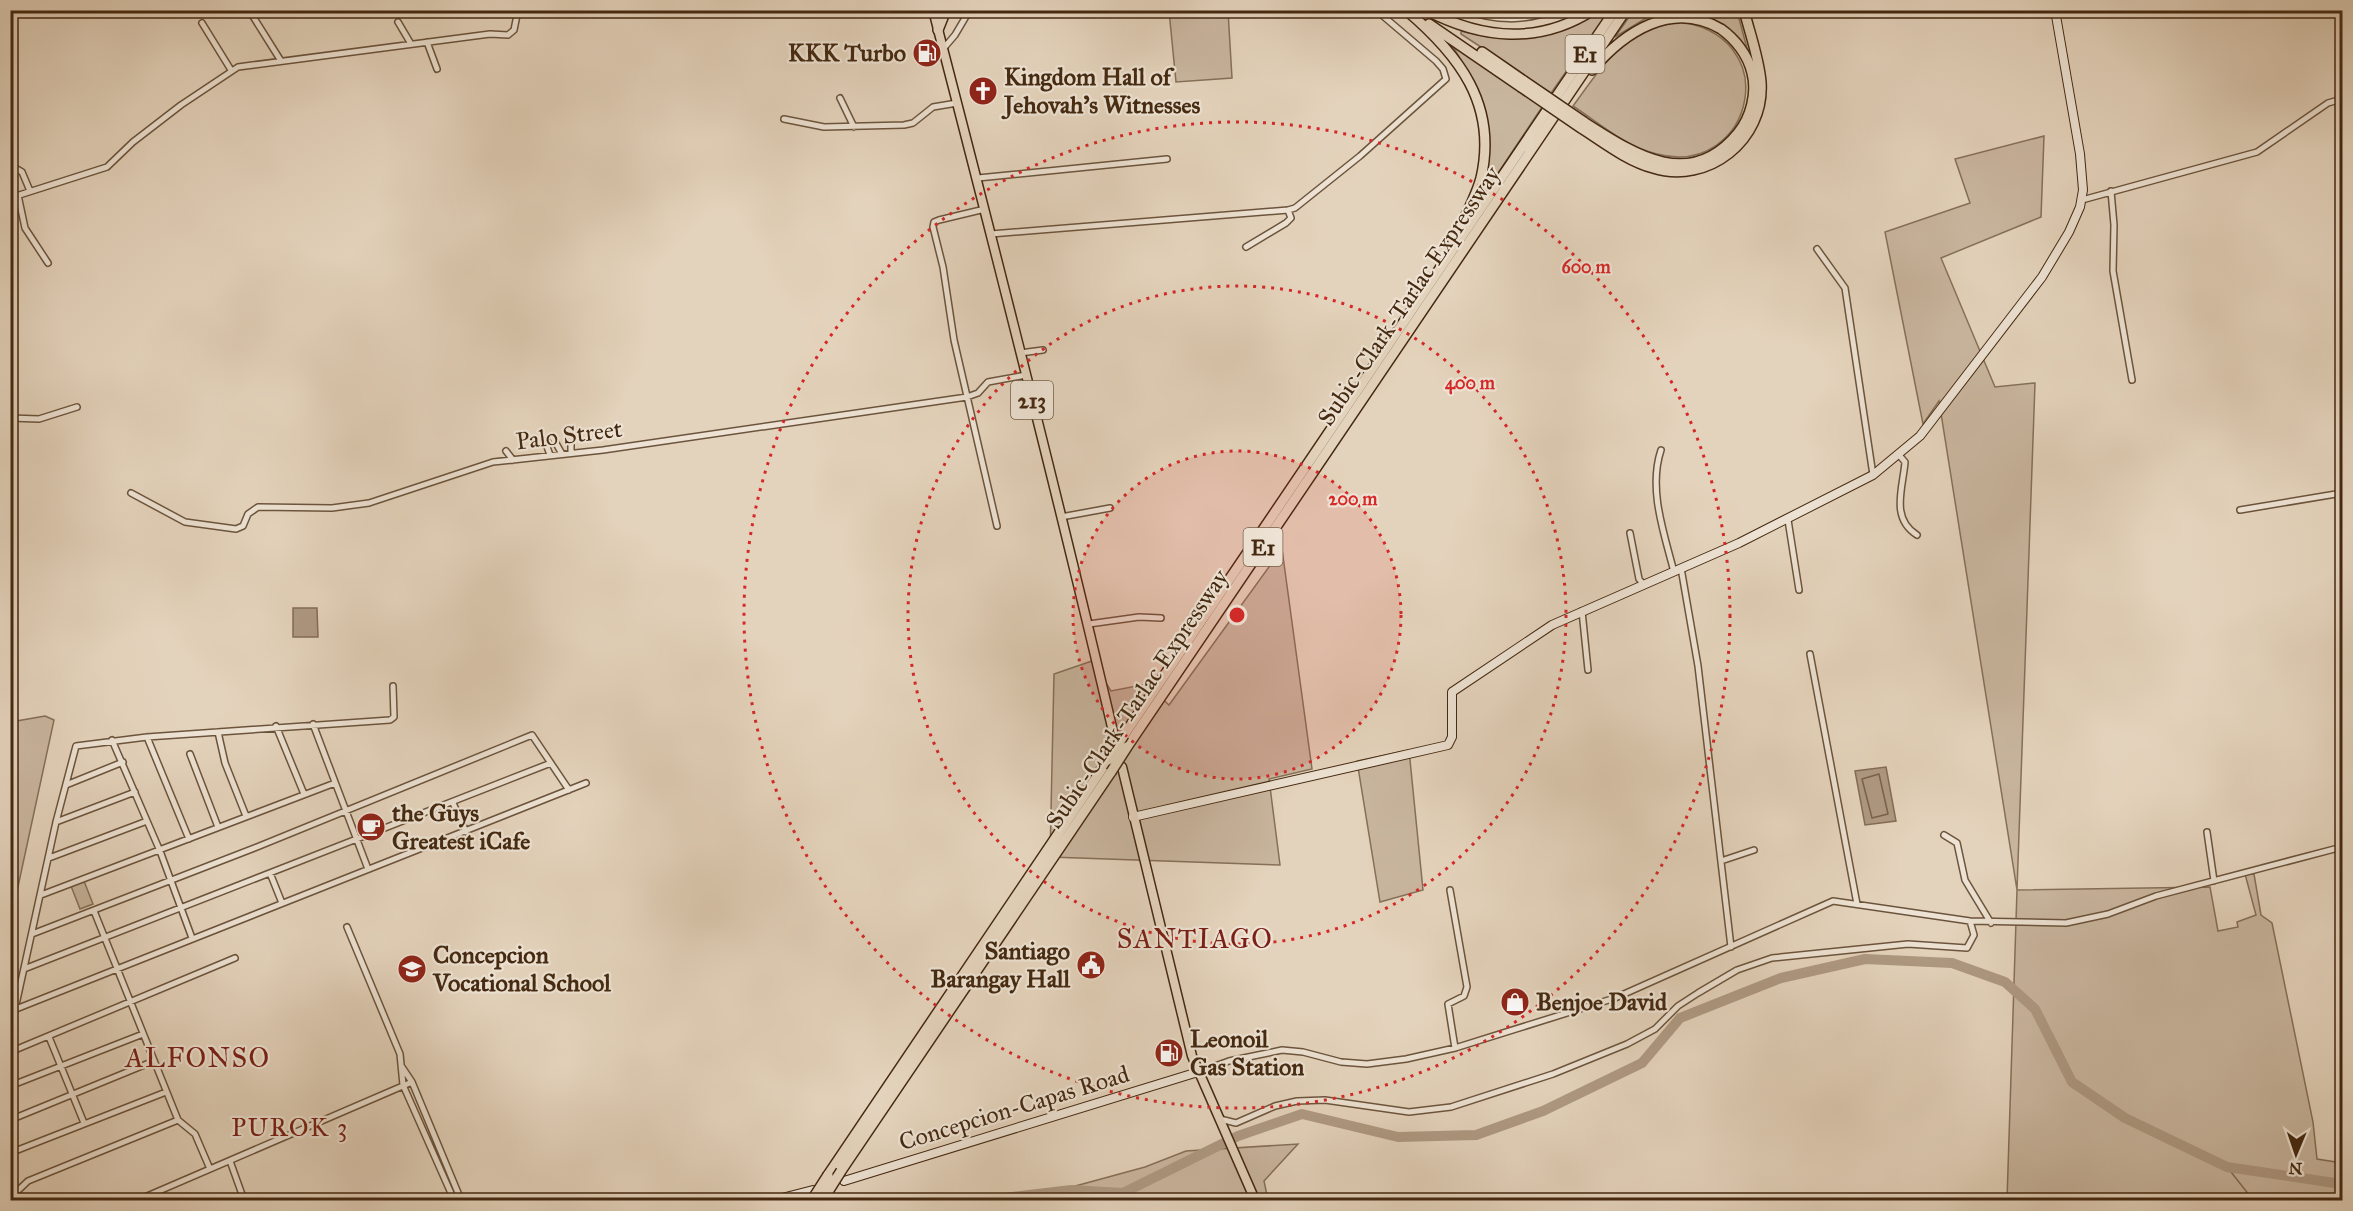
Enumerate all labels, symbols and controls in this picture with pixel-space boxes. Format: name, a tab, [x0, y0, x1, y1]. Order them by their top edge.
road number: E1	[1566, 35, 1604, 73]
fuel station icon: KKK Turbo	[911, 37, 943, 69]
place label: KKK Turbo	[788, 38, 906, 68]
place label: Kingdom Hall of Jehovah's Witnesses	[1001, 62, 1200, 120]
church icon: Kingdom Hall of Jehovah's Witnesses	[967, 75, 999, 107]
street label: Subic-Clark-Tarlac Expressway	[1311, 160, 1507, 431]
text: 600 m	[1561, 256, 1611, 278]
text: 400 m	[1445, 372, 1496, 395]
road number: 213	[1011, 381, 1053, 419]
street label: Palo Street	[514, 414, 624, 456]
text: 200 m	[1329, 488, 1378, 510]
road number: E1	[1244, 528, 1282, 566]
street label: Subic-Clark-Tarlac Expressway	[1039, 563, 1235, 834]
centre of rings	[1227, 605, 1247, 625]
place label: the Guys Greatest iCafe	[391, 798, 530, 856]
cafe icon: the Guys Greatest iCafe	[355, 811, 387, 843]
district label: SANTIAGO	[1117, 922, 1273, 955]
place label: Santiago Barangay Hall	[931, 936, 1071, 994]
place label: Concepcion Vocational School	[432, 940, 611, 998]
public building icon: Santiago Barangay Hall	[1075, 949, 1107, 981]
school or university icon: Concepcion Vocational School	[396, 953, 428, 985]
shop icon: Benjoe David	[1499, 986, 1531, 1018]
place label: Benjoe David	[1536, 987, 1668, 1017]
place label: Leonoil Gas Station	[1190, 1024, 1304, 1082]
fuel station icon: Leonoil Gas Station	[1153, 1037, 1185, 1069]
district label: ALFONSO	[124, 1041, 271, 1074]
street label: Concepcion-Capas Road	[895, 1059, 1133, 1157]
district label: PUROK 3	[231, 1111, 349, 1143]
north arrow	[2266, 1124, 2326, 1184]
text: N	[2288, 1159, 2303, 1178]

